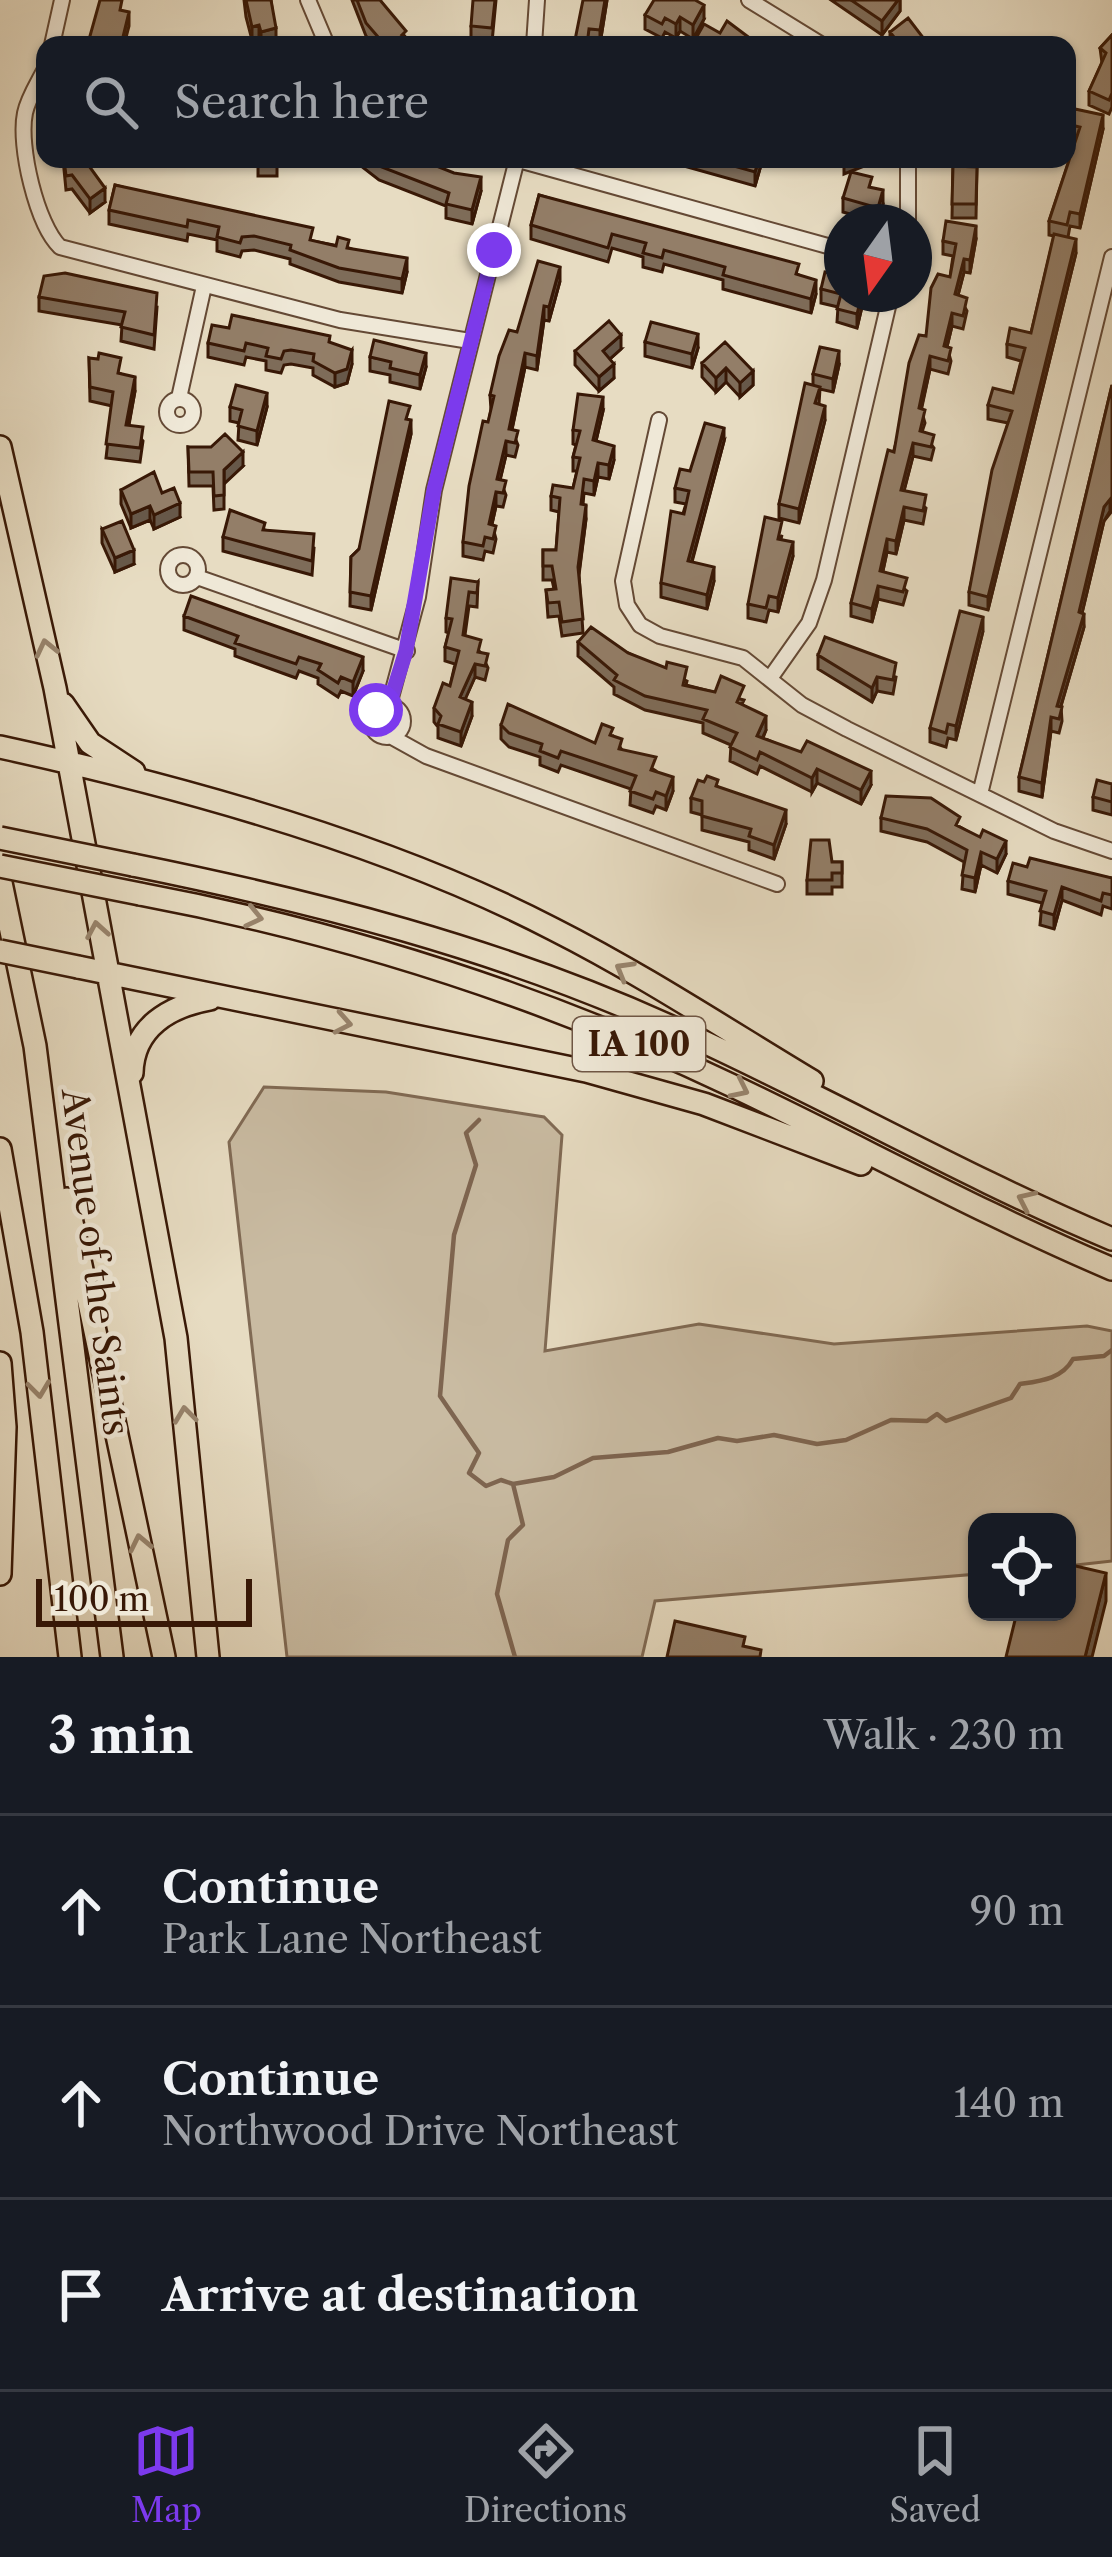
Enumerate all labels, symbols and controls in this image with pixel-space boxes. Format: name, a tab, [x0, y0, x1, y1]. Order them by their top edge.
search box	[36, 36, 1076, 168]
icon: search	[78, 69, 144, 135]
text: Search here	[174, 74, 429, 130]
north arrow	[824, 204, 932, 312]
route end	[467, 223, 521, 277]
one-way arrow	[34, 639, 59, 659]
route start	[349, 683, 403, 737]
one-way arrow	[244, 903, 264, 928]
one-way arrow	[86, 920, 111, 940]
one-way arrow	[615, 962, 637, 985]
one-way arrow	[332, 1009, 352, 1035]
road number: IA 100	[573, 1017, 705, 1071]
one-way arrow	[727, 1075, 749, 1098]
street label: Avenue of the Saints	[53, 1085, 139, 1438]
one-way arrow	[1017, 1191, 1038, 1214]
one-way arrow	[25, 1379, 51, 1399]
one-way arrow	[172, 1405, 198, 1425]
map controls	[968, 1513, 1076, 1621]
button: locate	[968, 1513, 1076, 1621]
one-way arrow	[128, 1533, 153, 1553]
scale bar	[36, 1573, 252, 1626]
text: 100 m	[54, 1579, 149, 1620]
text: 3 min	[48, 1704, 194, 1766]
text: Walk · 230 m	[824, 1711, 1064, 1759]
text: Continue	[162, 1859, 379, 1915]
icon: ahead	[48, 1878, 114, 1944]
text: 90 m	[970, 1887, 1064, 1935]
text: Park Lane Northeast	[162, 1915, 542, 1963]
text: Continue	[162, 2051, 379, 2107]
icon: ahead	[48, 2070, 114, 2136]
text: 140 m	[954, 2079, 1064, 2127]
text: Northwood Drive Northeast	[162, 2107, 678, 2155]
icon: arrive	[48, 2262, 114, 2328]
text: Arrive at destination	[162, 2267, 639, 2323]
tab: Map	[131, 2418, 202, 2531]
tab: Directions	[464, 2418, 627, 2531]
tab: Saved	[889, 2418, 981, 2531]

